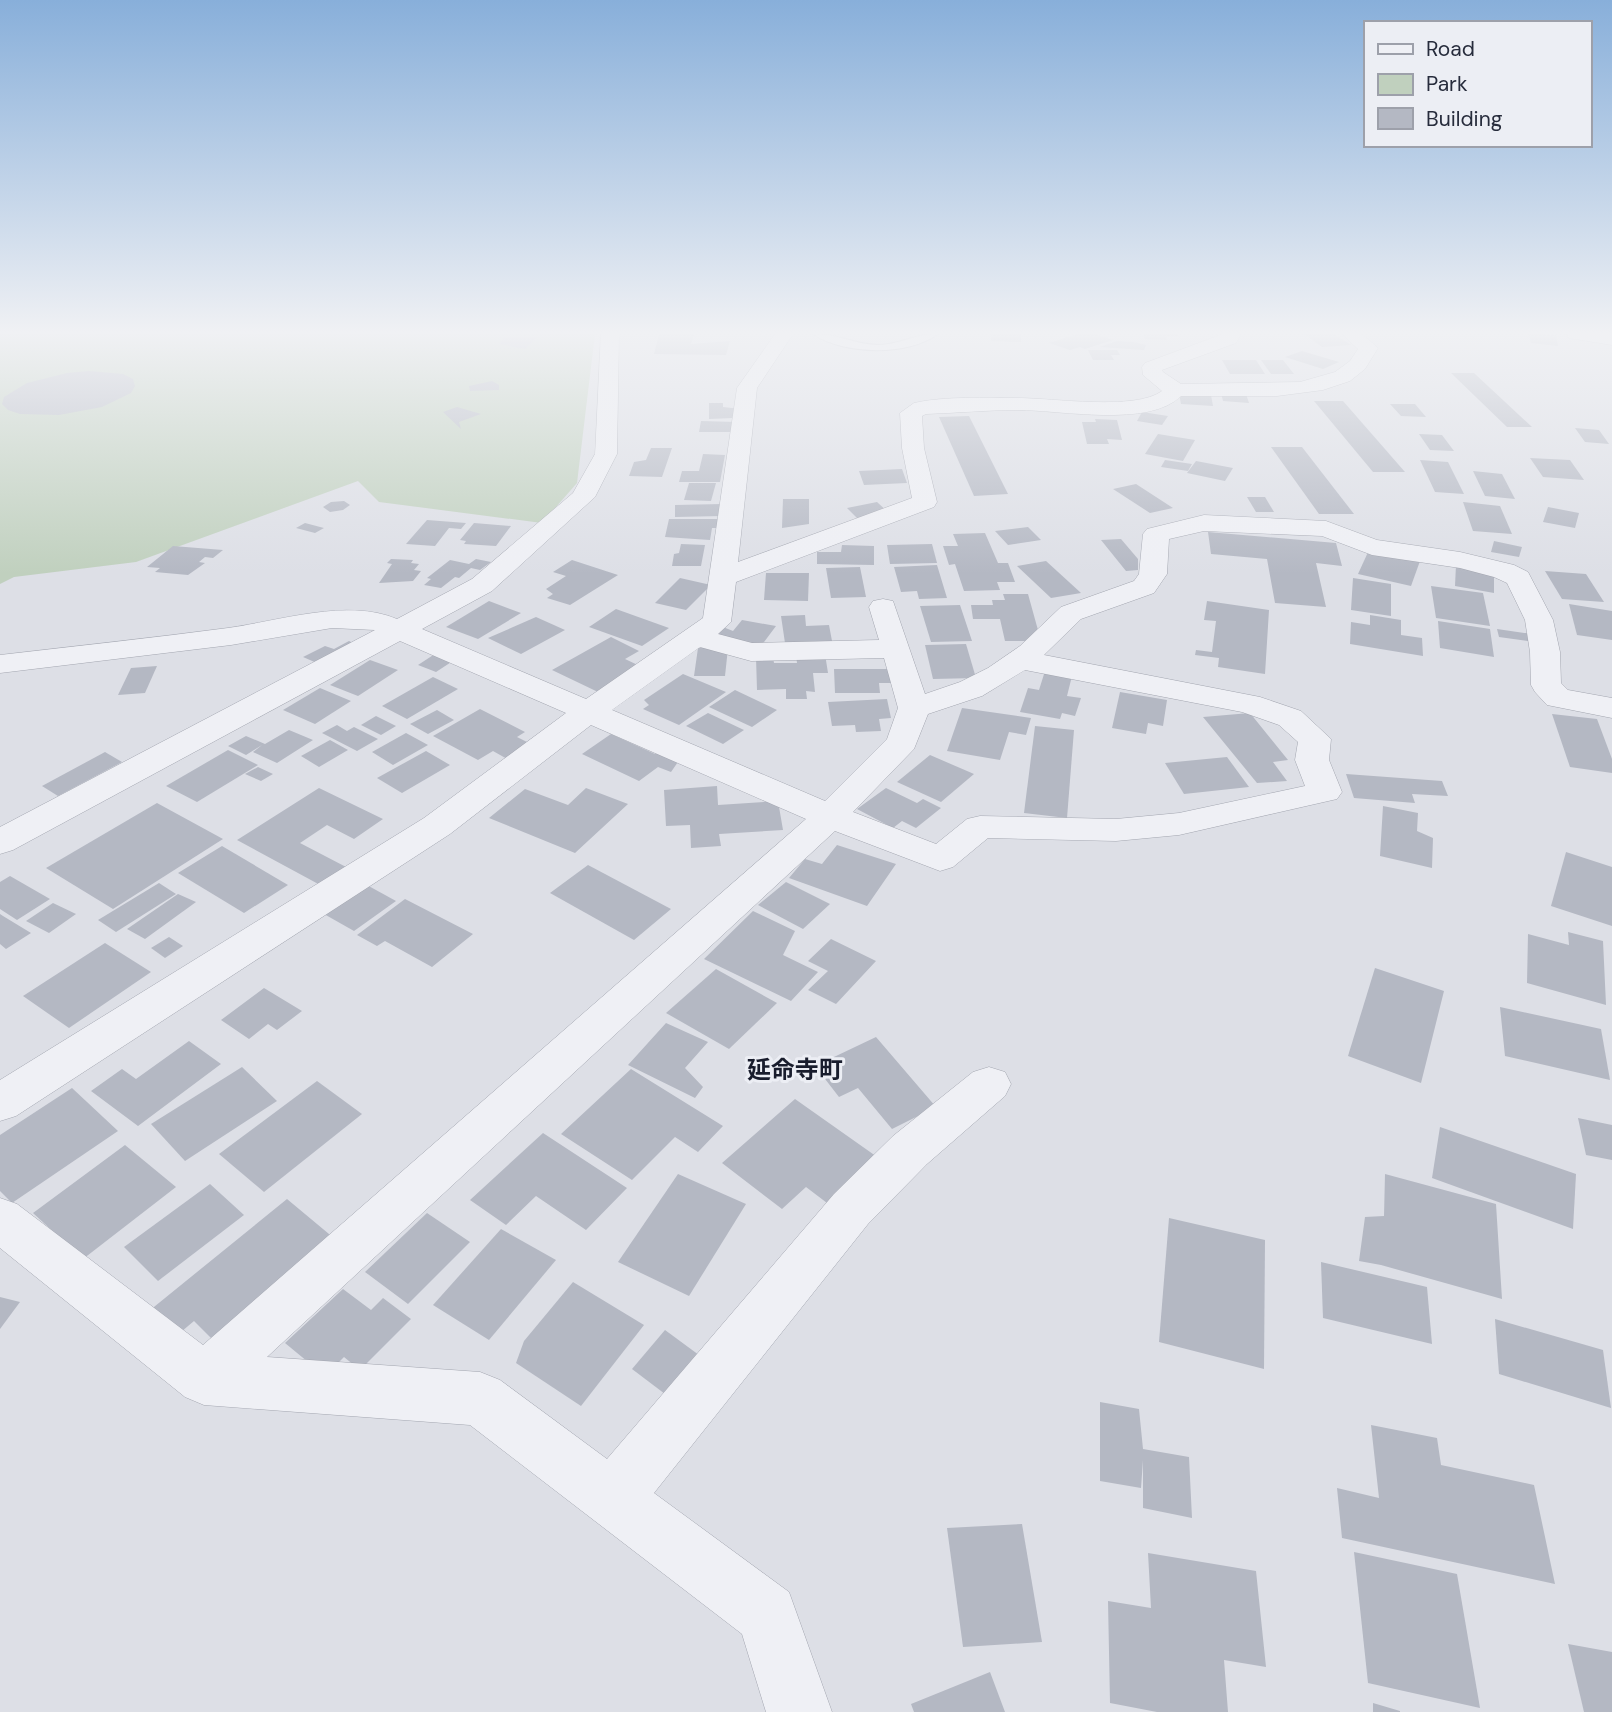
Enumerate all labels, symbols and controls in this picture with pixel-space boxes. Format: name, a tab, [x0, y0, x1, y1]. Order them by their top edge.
legend	[1364, 21, 1591, 147]
text: Road	[1426, 35, 1475, 63]
text: Park	[1426, 70, 1468, 98]
text: Building	[1426, 105, 1503, 133]
district label: 延命寺町	[747, 1054, 843, 1085]

